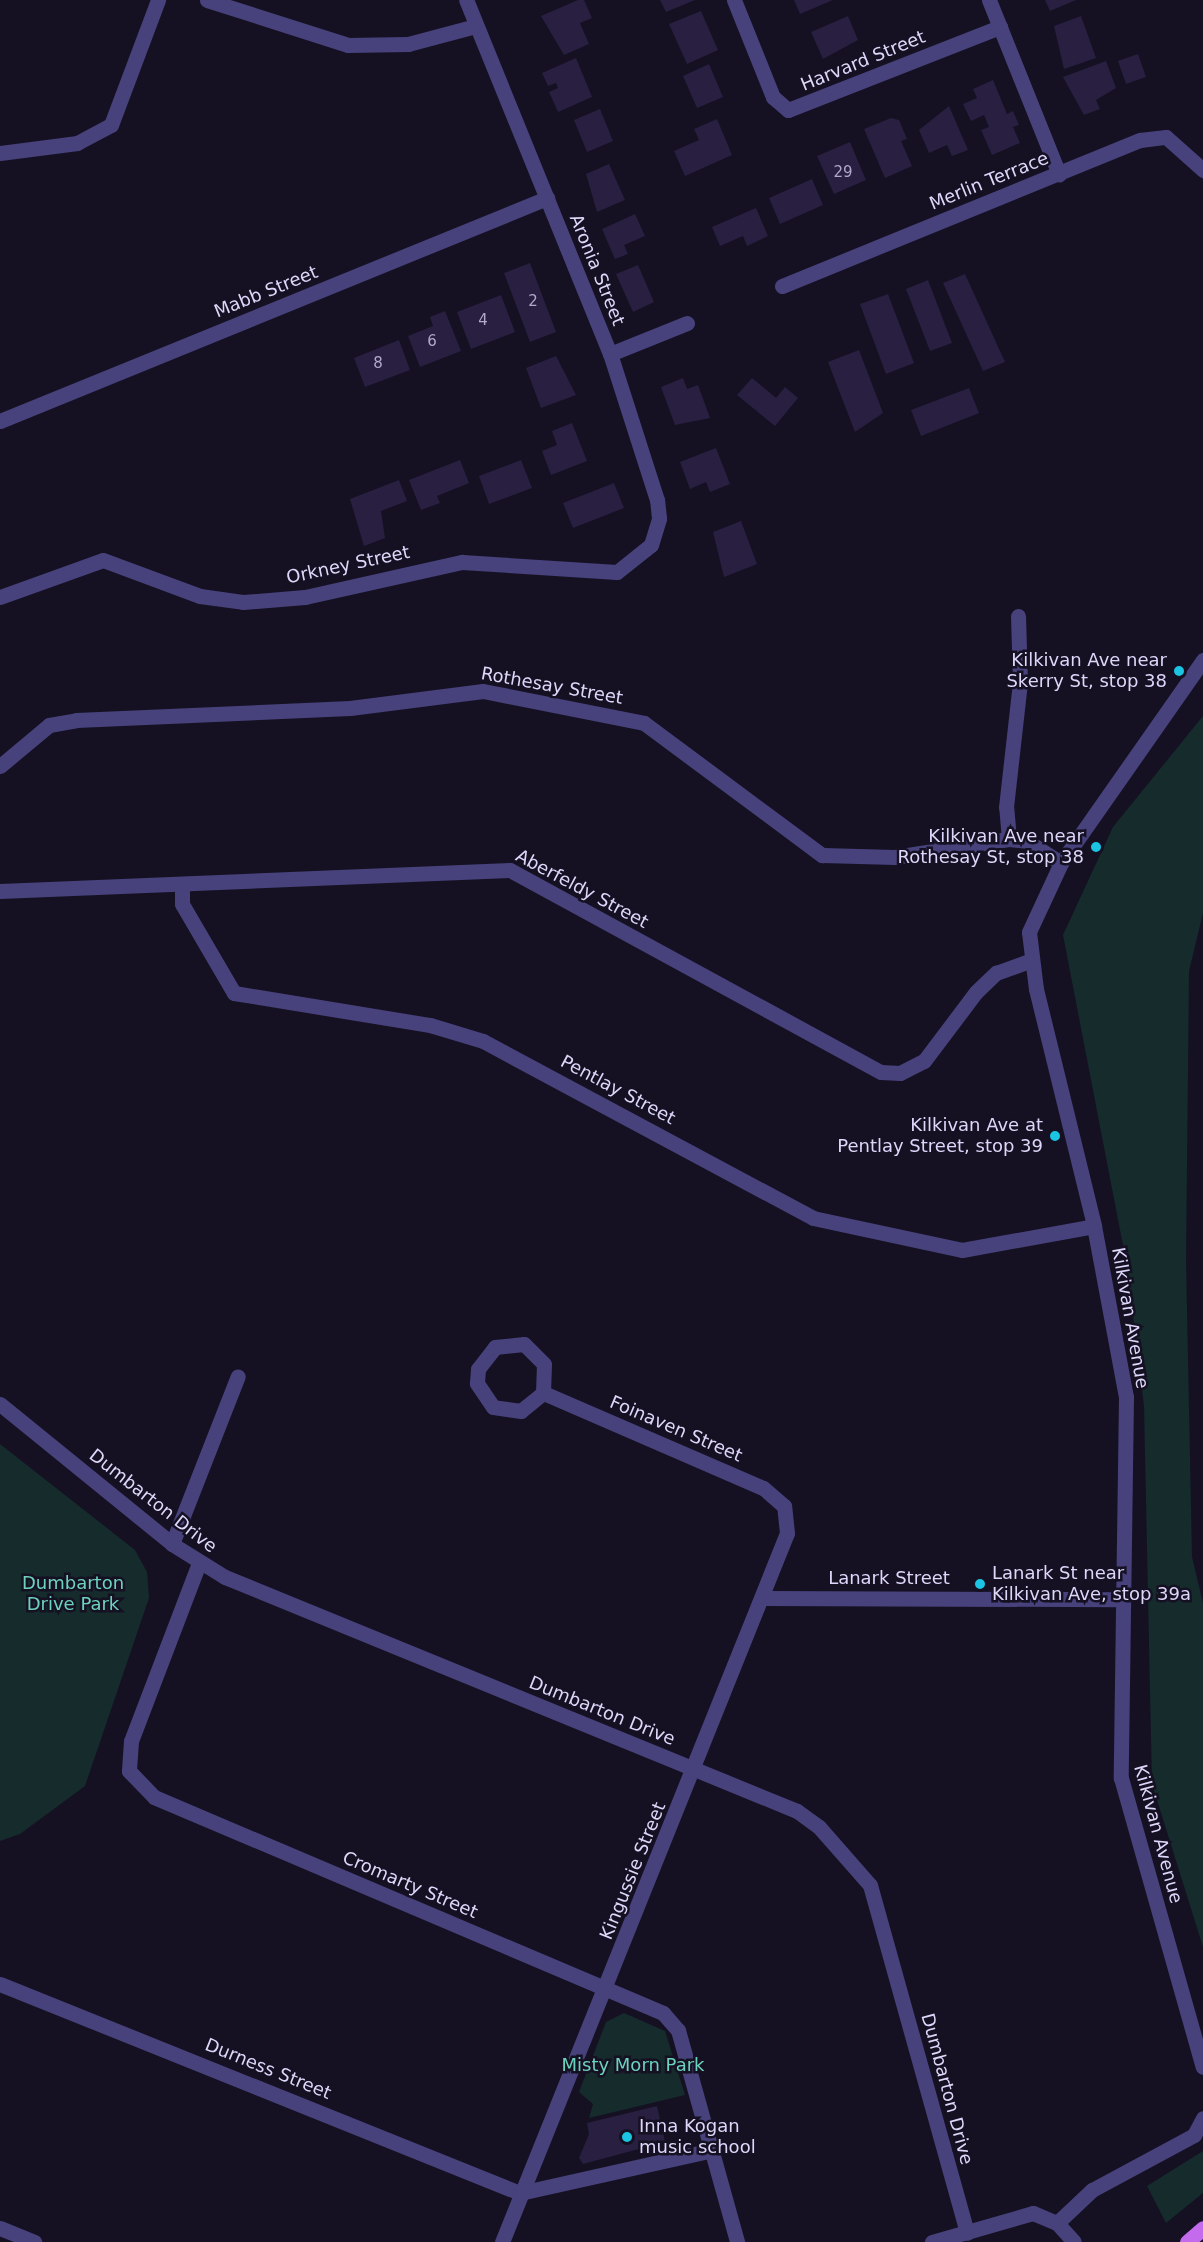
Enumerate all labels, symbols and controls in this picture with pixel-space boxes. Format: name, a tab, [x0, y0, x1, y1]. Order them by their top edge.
street label: Harvard Street	[797, 26, 929, 96]
street label: Merlin Terrace	[926, 147, 1052, 215]
house number: 29	[833, 164, 853, 182]
street label: Aronia Street	[565, 211, 629, 329]
street label: Mabb Street	[211, 261, 321, 323]
house number: 2	[528, 293, 538, 311]
house number: 4	[478, 312, 488, 330]
house number: 6	[427, 333, 437, 351]
house number: 8	[373, 355, 383, 373]
street label: Orkney Street	[284, 541, 412, 589]
place label: Kilkivan Ave near Skerry St, stop 38	[1006, 650, 1167, 692]
street label: Rothesay Street	[479, 663, 625, 709]
marker: Kilkivan Ave near Skerry St, stop 38	[1172, 664, 1186, 678]
place label: Kilkivan Ave near Rothesay St, stop 38	[898, 826, 1084, 868]
marker: Kilkivan Ave near Rothesay St, stop 38	[1089, 840, 1103, 854]
street label: Aberfeldy Street	[512, 845, 652, 933]
street label: Pentlay Street	[557, 1051, 679, 1129]
place label: Kilkivan Ave at Pentlay Street, stop 39	[837, 1115, 1043, 1158]
marker: Kilkivan Ave at Pentlay Street, stop 39	[1048, 1129, 1062, 1143]
street label: Kilkivan Avenue	[1107, 1246, 1153, 1390]
street label: Foinaven Street	[607, 1391, 745, 1467]
street label: Dumbarton Drive	[85, 1445, 221, 1557]
place label: Lanark St near Kilkivan Ave, stop 39a	[992, 1563, 1191, 1606]
street label: Lanark Street	[828, 1567, 950, 1589]
park label: Dumbarton Drive Park	[22, 1573, 124, 1616]
marker: Lanark St near Kilkivan Ave, stop 39a	[973, 1577, 987, 1591]
street label: Dumbarton Drive	[526, 1672, 678, 1750]
street label: Kilkivan Avenue	[1129, 1762, 1187, 1906]
street label: Kingussie Street	[596, 1799, 670, 1943]
street label: Cromarty Street	[339, 1847, 481, 1923]
street label: Dumbarton Drive	[916, 2011, 978, 2167]
street label: Durness Street	[202, 2034, 334, 2104]
park label: Misty Morn Park	[562, 2054, 704, 2076]
place label: Inna Kogan music school	[639, 2116, 756, 2158]
marker: Inna Kogan music school	[620, 2130, 634, 2144]

